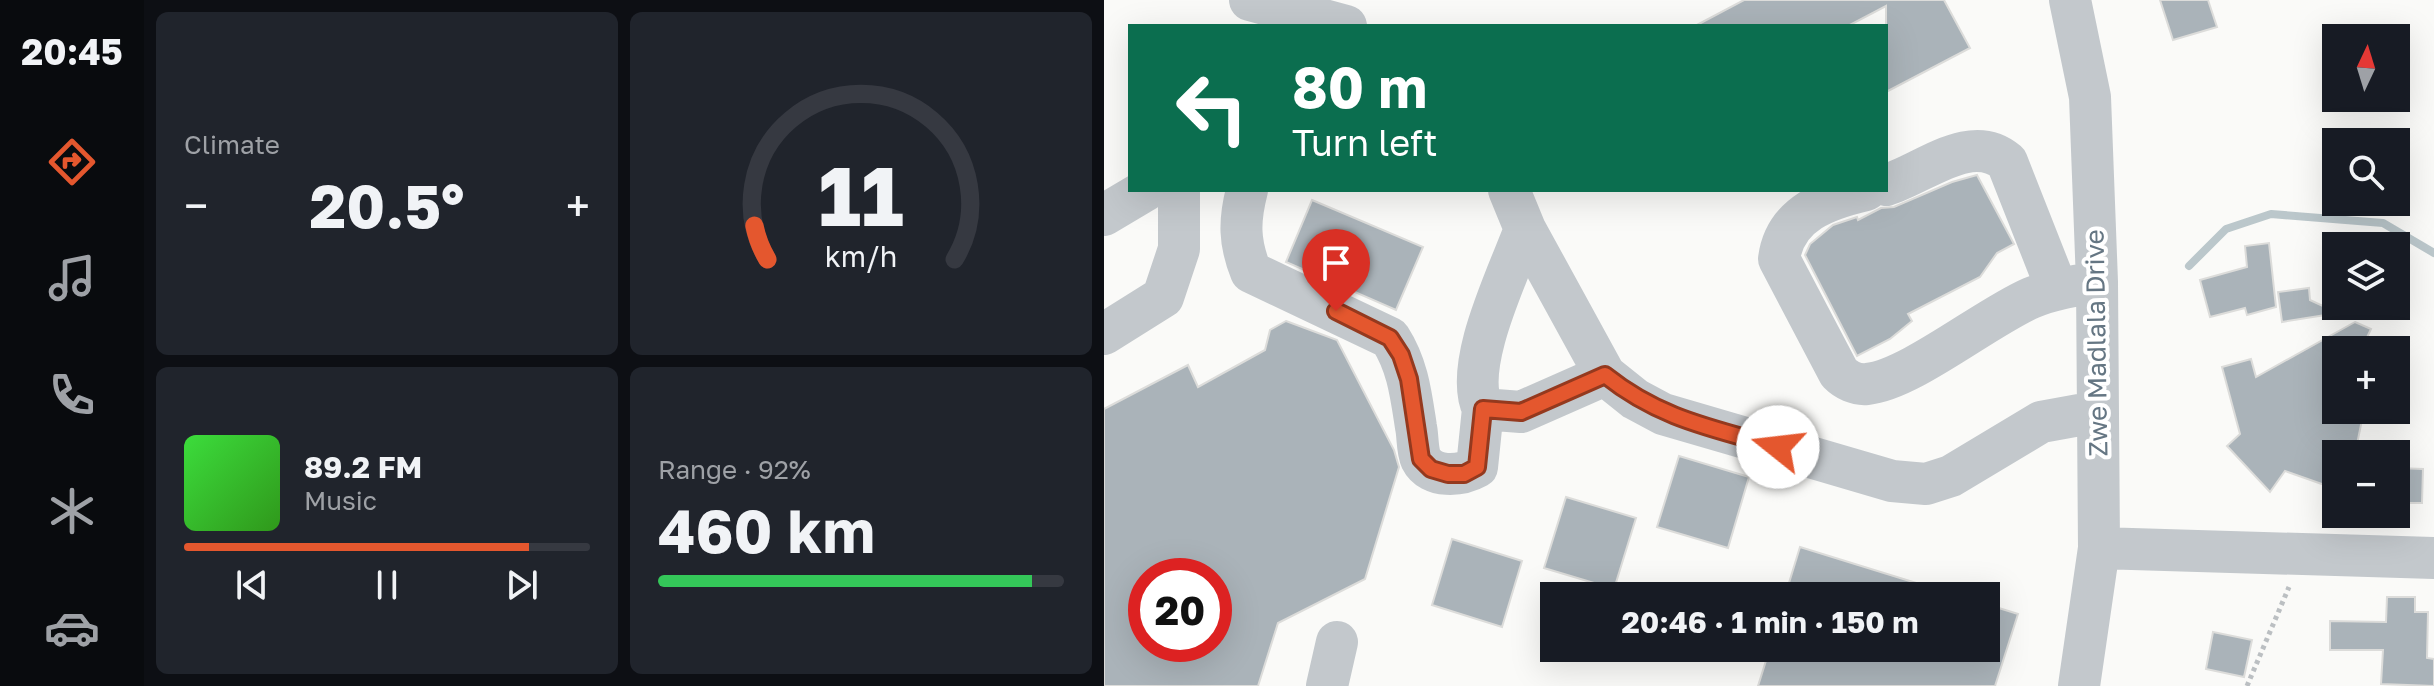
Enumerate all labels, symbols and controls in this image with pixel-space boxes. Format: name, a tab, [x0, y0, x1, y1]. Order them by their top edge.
north arrow	[2322, 24, 2410, 112]
map controls	[2322, 24, 2410, 528]
text: 20:45	[21, 30, 123, 73]
text: 80 m	[1292, 53, 1427, 120]
icon: left	[1160, 56, 1264, 160]
text: Turn left	[1292, 121, 1438, 164]
button: search	[2322, 128, 2410, 216]
text: Climate	[184, 129, 280, 160]
icon: directions	[44, 134, 100, 190]
text: 11	[818, 143, 904, 243]
text: 20.5°	[310, 169, 464, 241]
text: −	[184, 179, 208, 232]
text: +	[566, 179, 590, 232]
pin	[1302, 229, 1370, 311]
street label: Zwe Madlala Drive	[2079, 229, 2113, 457]
button: layers	[2322, 232, 2410, 320]
text: km/h	[825, 239, 897, 273]
icon: arrive	[1314, 241, 1358, 285]
icon: music	[44, 250, 100, 306]
button: +	[2322, 336, 2410, 424]
icon: phone	[44, 367, 100, 423]
position arrow	[1736, 405, 1820, 489]
button: −	[2322, 440, 2410, 528]
text: 89.2 FM	[304, 449, 422, 485]
text: Range · 92%	[658, 454, 811, 485]
icon: climate	[44, 483, 100, 539]
text: Music	[304, 485, 377, 516]
text: 460 km	[658, 494, 875, 566]
speed limit sign: 20	[1128, 558, 1232, 662]
icon: previous	[230, 563, 274, 607]
icon: pause	[365, 563, 409, 607]
icon: next	[500, 563, 544, 607]
icon: car	[44, 600, 100, 656]
text: 20:46 · 1 min · 150 m	[1622, 604, 1918, 640]

